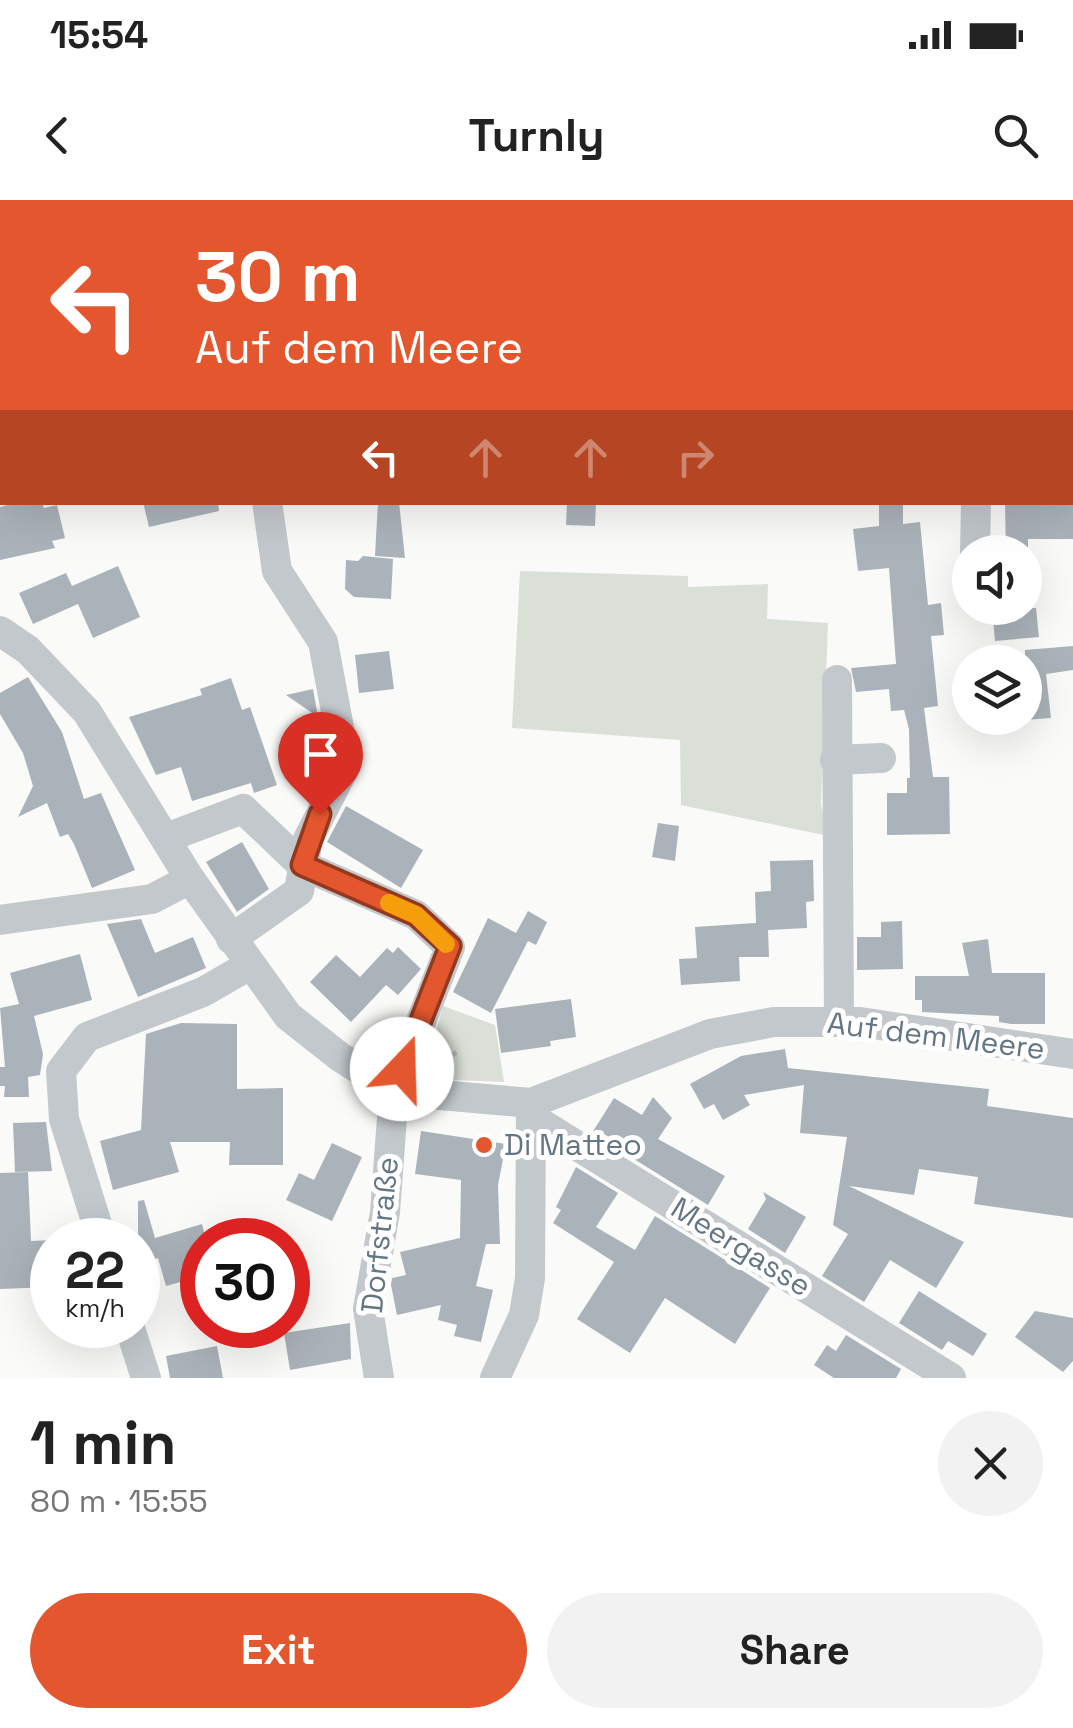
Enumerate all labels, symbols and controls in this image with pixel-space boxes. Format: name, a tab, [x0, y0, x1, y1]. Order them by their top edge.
text: 15:54	[50, 11, 148, 59]
text: Turnly	[468, 107, 605, 164]
icon: back	[30, 108, 85, 163]
icon: search	[988, 108, 1043, 163]
text: 30 m	[195, 232, 360, 321]
icon: left	[30, 240, 160, 370]
text: Auf dem Meere	[195, 319, 523, 376]
icon: left	[353, 430, 408, 485]
icon: ahead	[458, 430, 513, 485]
icon: ahead	[563, 430, 618, 485]
icon: right	[668, 430, 723, 485]
map controls	[952, 535, 1042, 735]
button: sound	[952, 535, 1042, 625]
button: layers	[952, 645, 1042, 735]
pin	[278, 712, 363, 815]
icon: arrive	[293, 727, 348, 782]
street label: Auf dem Meere	[825, 1003, 1047, 1068]
position arrow	[350, 1017, 454, 1121]
place label: Di Matteo	[504, 1125, 642, 1164]
marker: Di Matteo	[473, 1134, 495, 1156]
street label: Dorfstraße	[352, 1155, 407, 1315]
street label: Meergasse	[664, 1188, 819, 1305]
speed limit sign: 30	[180, 1218, 310, 1348]
text: 22	[65, 1239, 125, 1303]
text: km/h	[65, 1292, 125, 1324]
text: 1 min	[30, 1405, 177, 1482]
button: close	[938, 1411, 1043, 1516]
text: 80 m · 15:55	[30, 1481, 208, 1521]
button: Exit	[30, 1593, 527, 1708]
button: Share	[547, 1593, 1043, 1708]

